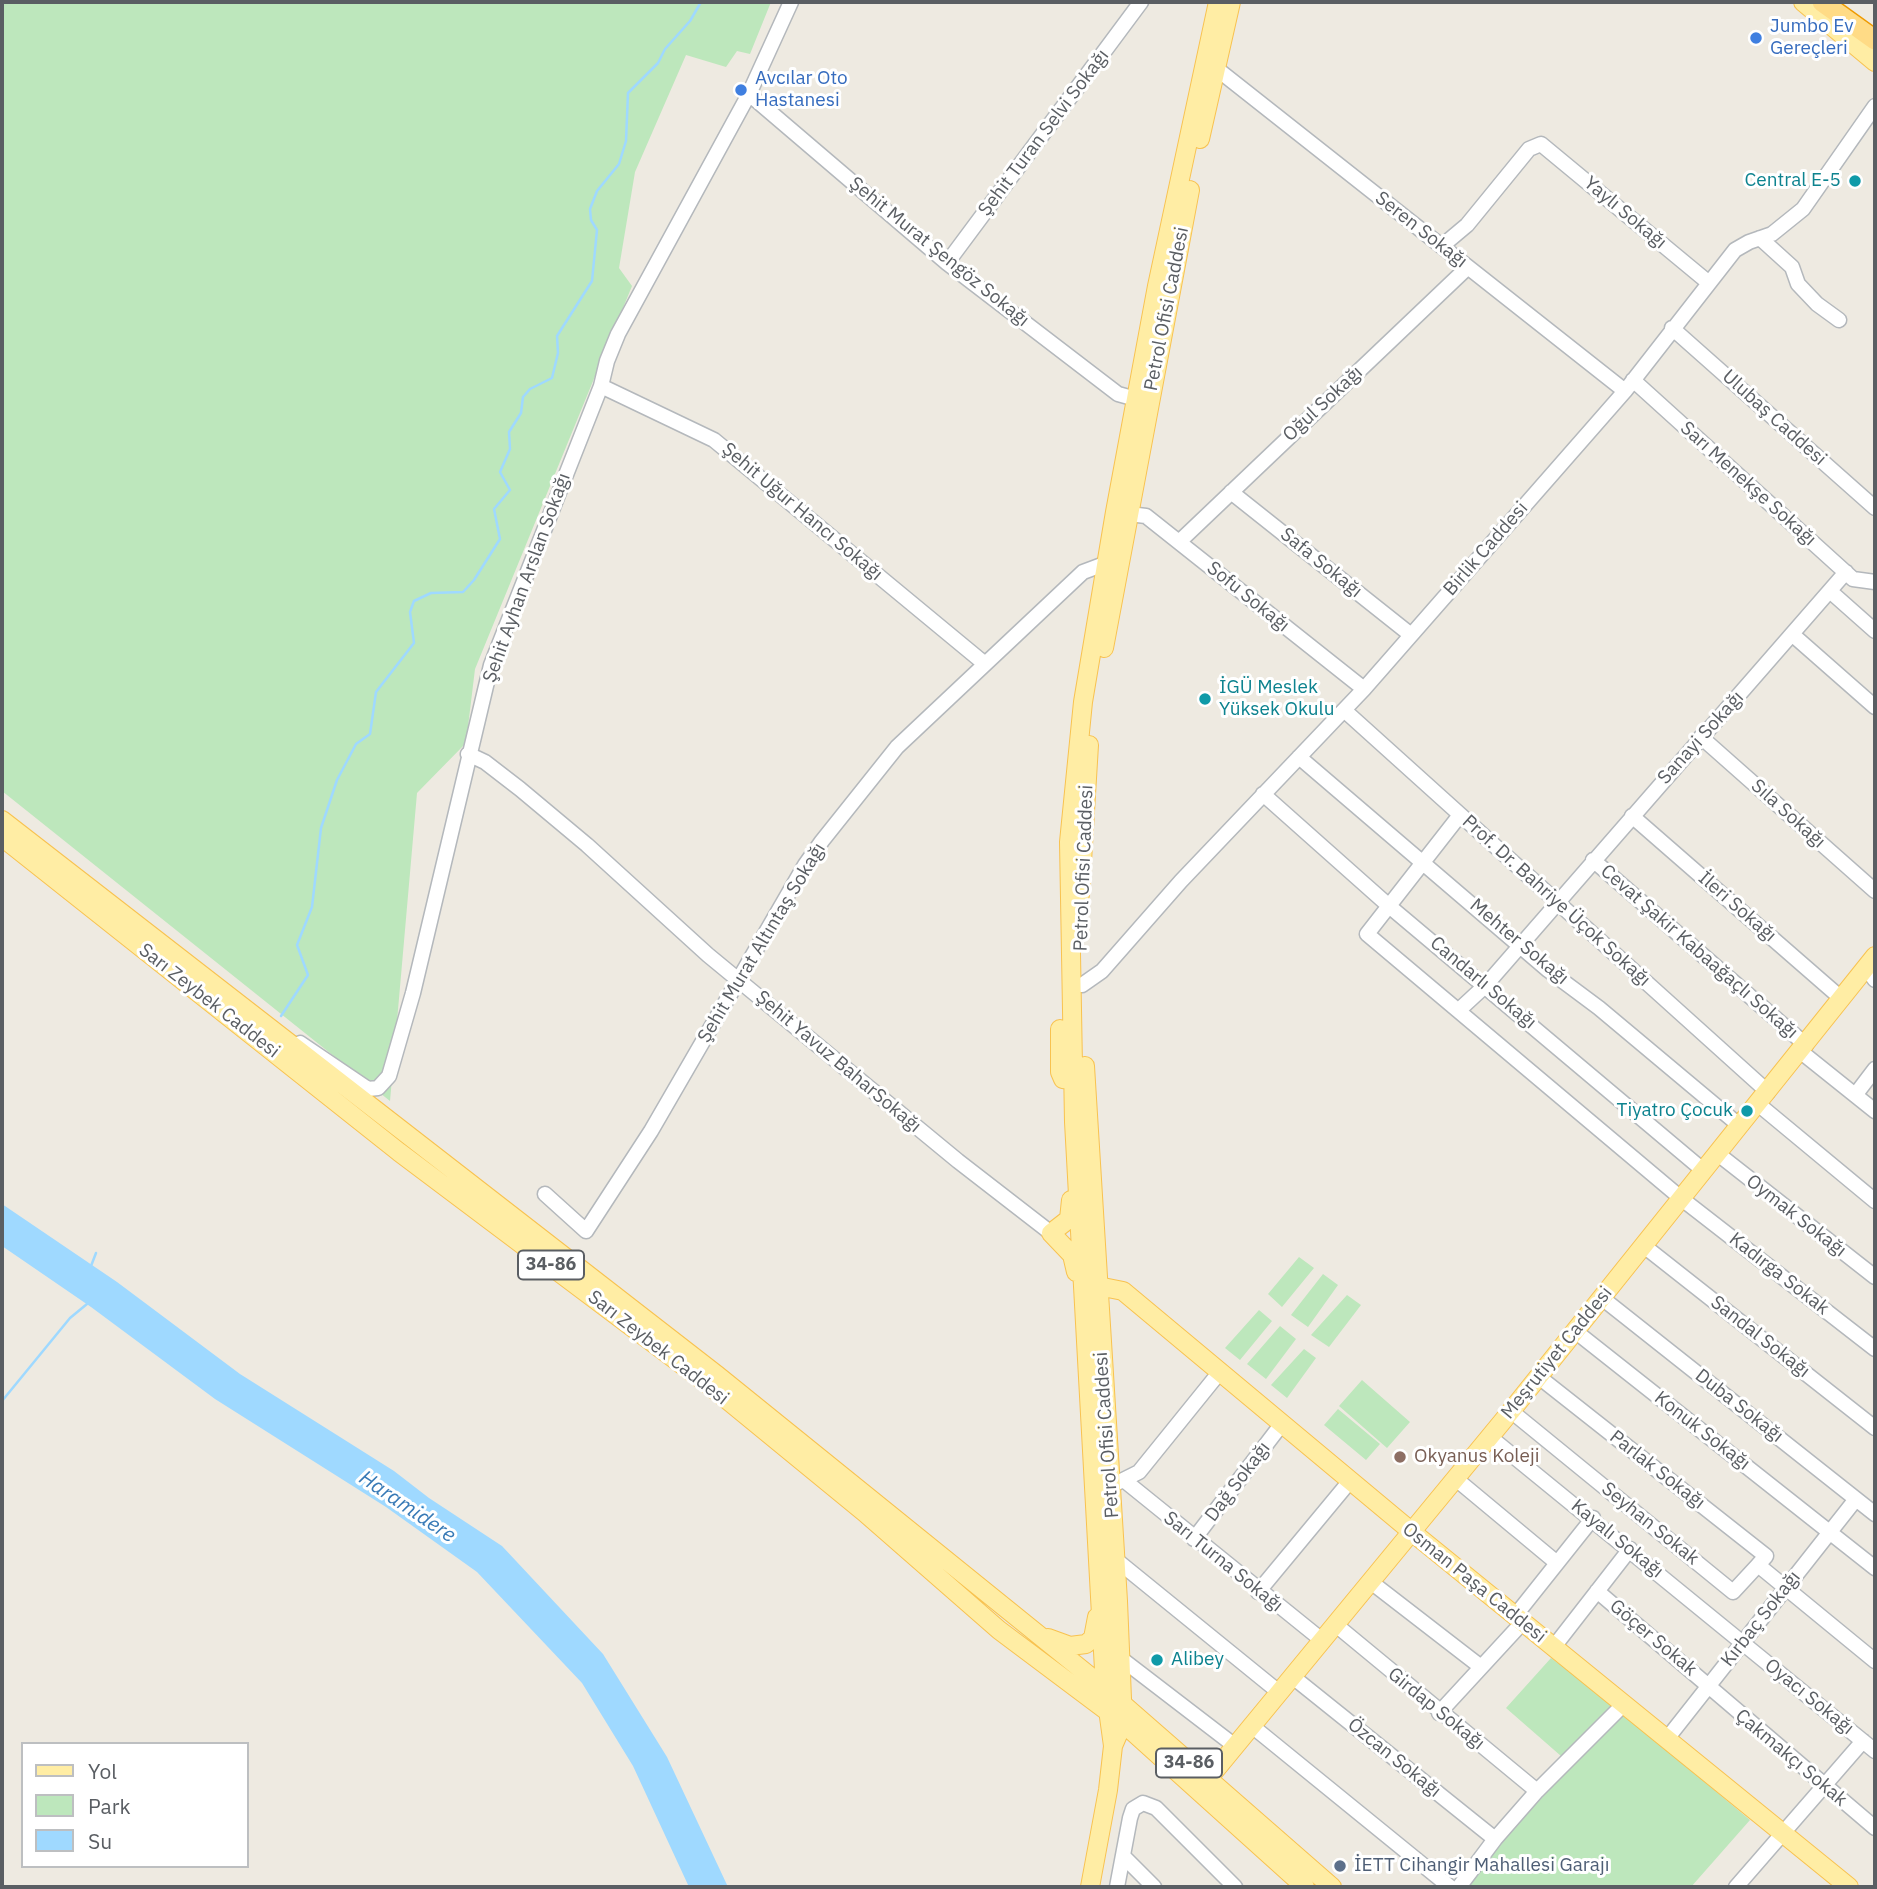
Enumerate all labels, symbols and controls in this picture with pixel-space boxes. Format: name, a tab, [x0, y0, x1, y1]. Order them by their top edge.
place label: Jumbo Ev Gereçleri	[1770, 16, 1854, 60]
marker: Jumbo Ev Gereçleri	[1748, 30, 1764, 46]
street label: Şehit Turan Selvi Sokağı	[974, 45, 1114, 221]
place label: Avcılar Oto Hastanesi	[755, 68, 848, 112]
marker: Avcılar Oto Hastanesi	[733, 82, 749, 98]
place label: Central E-5	[1745, 170, 1841, 192]
street label: Şehit Murat Şengöz Sokağı	[844, 172, 1034, 332]
street label: Yaylı Sokağı	[1579, 172, 1671, 254]
marker: Central E-5	[1847, 173, 1863, 189]
street label: Seren Sokağı	[1370, 187, 1472, 273]
street label: Petrol Ofisi Caddesi	[1140, 225, 1194, 393]
street label: Oğul Sokağı	[1278, 361, 1368, 447]
street label: Ulubaş Caddesi	[1717, 365, 1831, 471]
street label: Sarı Menekşe Sokağı	[1675, 417, 1821, 551]
street label: Şehit Uğur Hancı Sokağı	[717, 438, 887, 586]
street label: Şehit Ayhan Arslan Sokağı	[478, 470, 576, 686]
street label: Birlik Caddesi	[1439, 497, 1533, 601]
street label: Safa Sokağı	[1276, 523, 1366, 603]
street label: Sofu Sokağı	[1202, 557, 1294, 637]
place label: İGÜ Meslek Yüksek Okulu	[1219, 677, 1335, 721]
street label: Sanayi Sokağı	[1653, 687, 1749, 789]
marker: İGÜ Meslek Yüksek Okulu	[1197, 691, 1213, 707]
street label: Sıla Sokağı	[1746, 775, 1830, 853]
street label: Petrol Ofisi Caddesi	[1070, 784, 1098, 952]
street label: Prof. Dr. Bahriye Üçok Sokağı	[1457, 810, 1655, 992]
street label: Şehit Murat Altıntaş Sokağı	[693, 839, 831, 1047]
street label: Cevat Şakir Kabaağaçlı Sokağı	[1596, 860, 1802, 1044]
street label: İleri Sokağı	[1693, 867, 1781, 947]
street label: Mehter Sokağı	[1465, 894, 1573, 990]
street label: Candarlı Sokağı	[1425, 932, 1541, 1034]
street label: Sarı Zeybek Caddesi	[134, 939, 284, 1063]
street label: Şehit Yavuz BaharSokağı	[751, 986, 925, 1138]
place label: Tiyatro Çocuk	[1617, 1100, 1733, 1122]
marker: Tiyatro Çocuk	[1739, 1103, 1755, 1119]
street label: Oymak Sokağı	[1741, 1170, 1851, 1262]
street label: Kadırga Sokak	[1724, 1228, 1834, 1320]
road number: 34-86	[518, 1250, 584, 1280]
street label: Meşrutiyet Caddesi	[1497, 1282, 1617, 1424]
street label: Sarı Zeybek Caddesi	[583, 1286, 733, 1410]
street label: Sandal Sokağı	[1706, 1291, 1814, 1383]
street label: Petrol Ofisi Caddesi	[1090, 1351, 1124, 1519]
street label: Duba Sokağı	[1690, 1364, 1788, 1448]
street label: Konuk Sokağı	[1650, 1387, 1754, 1475]
street label: Parlak Sokağı	[1605, 1426, 1709, 1514]
street label: Dağ Sokağı	[1201, 1438, 1275, 1526]
place label: Okyanus Koleji	[1414, 1446, 1539, 1468]
marker: Okyanus Koleji	[1392, 1449, 1408, 1465]
water label: Haramidere	[354, 1466, 460, 1548]
street label: Seyhan Sokak	[1597, 1478, 1703, 1570]
street label: Kayalı Sokağı	[1566, 1495, 1668, 1583]
street label: Sarı Turna Sokağı	[1159, 1507, 1287, 1617]
street label: Osman Paşa Caddesi	[1397, 1518, 1551, 1648]
street label: Kırbaç Sokağı	[1717, 1567, 1805, 1671]
street label: Göçer Sokak	[1605, 1595, 1701, 1681]
place label: Alibey	[1171, 1649, 1224, 1671]
marker: Alibey	[1149, 1652, 1165, 1668]
street label: Oyacı Sokağı	[1760, 1654, 1858, 1740]
street label: Girdap Sokağı	[1383, 1663, 1489, 1755]
street label: Çakmakçı Sokak	[1730, 1705, 1852, 1811]
street label: Özcan Sokağı	[1343, 1713, 1445, 1803]
legend	[21, 1742, 248, 1868]
road number: 34-86	[1156, 1748, 1222, 1778]
text: Yol	[88, 1757, 117, 1785]
text: Park	[88, 1792, 131, 1820]
text: Su	[88, 1827, 112, 1855]
place label: İETT Cihangir Mahallesi Garajı	[1354, 1855, 1609, 1877]
marker: İETT Cihangir Mahallesi Garajı	[1332, 1858, 1348, 1874]

